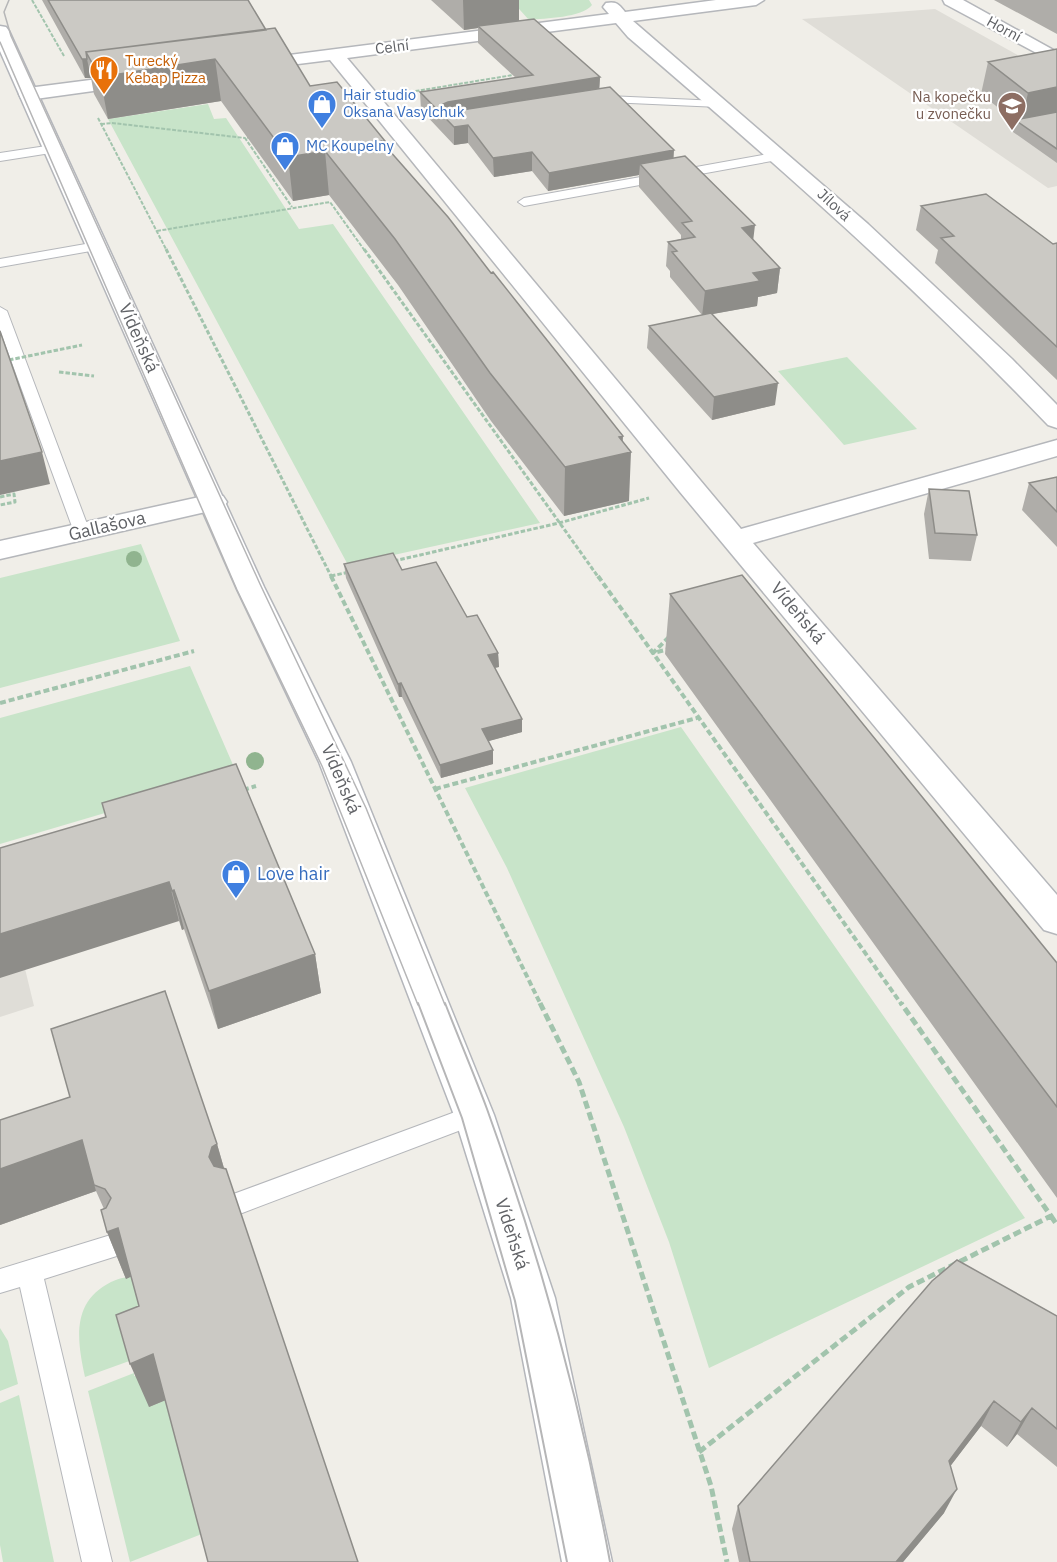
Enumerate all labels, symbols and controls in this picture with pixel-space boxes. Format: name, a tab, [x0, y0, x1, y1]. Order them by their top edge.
street label: Horní	[984, 11, 1025, 46]
street label: Celní	[374, 35, 410, 58]
place label: Turecký Kebap Pizza	[125, 51, 206, 87]
restaurant icon: Turecký Kebap Pizza	[88, 54, 120, 96]
place label: Hair studio Oksana Vasylchuk	[343, 85, 465, 121]
place label: Na kopečku u zvonečku	[912, 87, 991, 123]
shop icon: Hair studio Oksana Vasylchuk	[306, 88, 338, 130]
school or university icon: Na kopečku u zvonečku	[996, 90, 1028, 132]
shop icon: MC Koupelny	[269, 130, 301, 172]
place label: MC Koupelny	[306, 136, 395, 155]
street label: Jílová	[814, 184, 855, 225]
street label: Vídeňská	[114, 299, 165, 377]
street label: Gallašova	[66, 505, 148, 546]
street label: Vídeňská	[766, 577, 831, 649]
street label: Vídeňská	[316, 740, 367, 818]
shop icon: Love hair	[220, 858, 252, 900]
place label: Love hair	[257, 862, 330, 885]
street label: Vídeňská	[490, 1195, 535, 1273]

